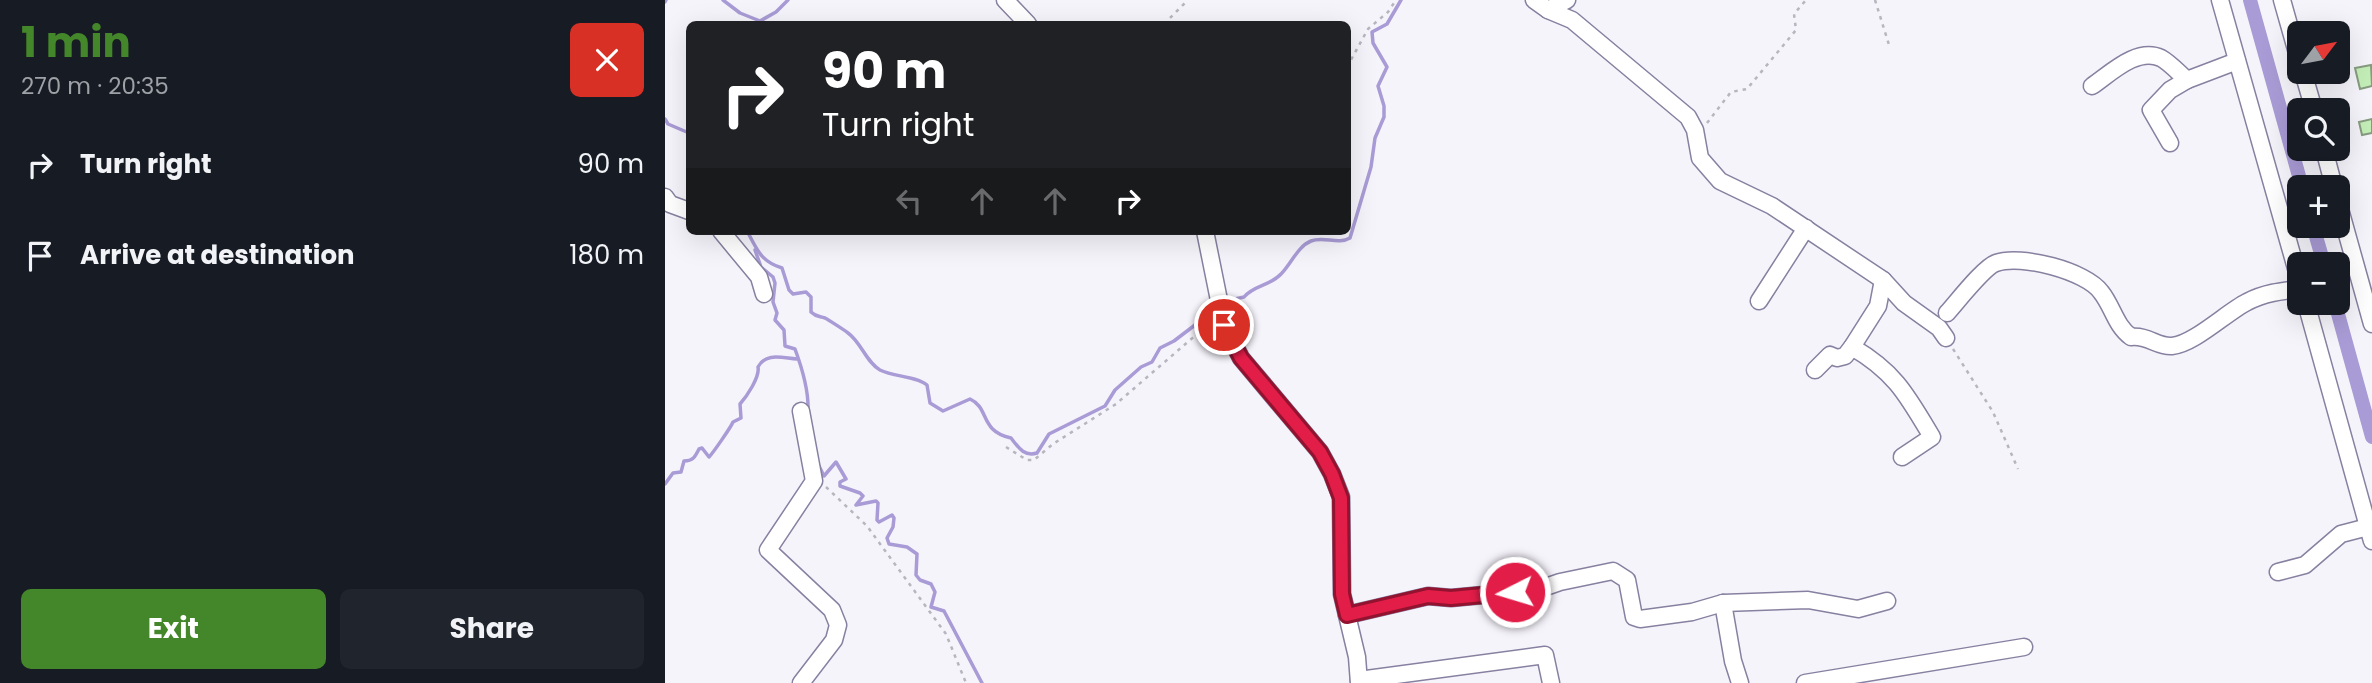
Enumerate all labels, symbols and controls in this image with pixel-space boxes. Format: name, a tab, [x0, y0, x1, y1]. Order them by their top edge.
text: 1 min	[21, 13, 131, 72]
north arrow	[2287, 21, 2350, 84]
map controls	[2287, 21, 2350, 315]
button: close	[570, 23, 644, 97]
text: 90 m	[822, 37, 946, 105]
icon: right	[707, 49, 798, 140]
text: 270 m · 20:35	[21, 70, 169, 102]
button: search	[2287, 98, 2350, 161]
text: Turn right	[822, 102, 974, 147]
icon: right	[21, 146, 59, 184]
text: Turn right	[80, 146, 212, 182]
text: 90 m	[578, 146, 644, 182]
button: +	[2287, 175, 2350, 238]
icon: left	[890, 182, 928, 220]
icon: ahead	[963, 182, 1001, 220]
icon: ahead	[1036, 182, 1074, 220]
icon: right	[1109, 182, 1147, 220]
icon: arrive	[21, 237, 59, 275]
text: Arrive at destination	[80, 237, 355, 273]
text: 180 m	[569, 237, 644, 273]
button: −	[2287, 252, 2350, 315]
pin	[1194, 295, 1254, 355]
icon: arrive	[1205, 306, 1243, 344]
position arrow	[1478, 555, 1552, 629]
button: Exit	[21, 589, 326, 669]
button: Share	[340, 589, 644, 669]

